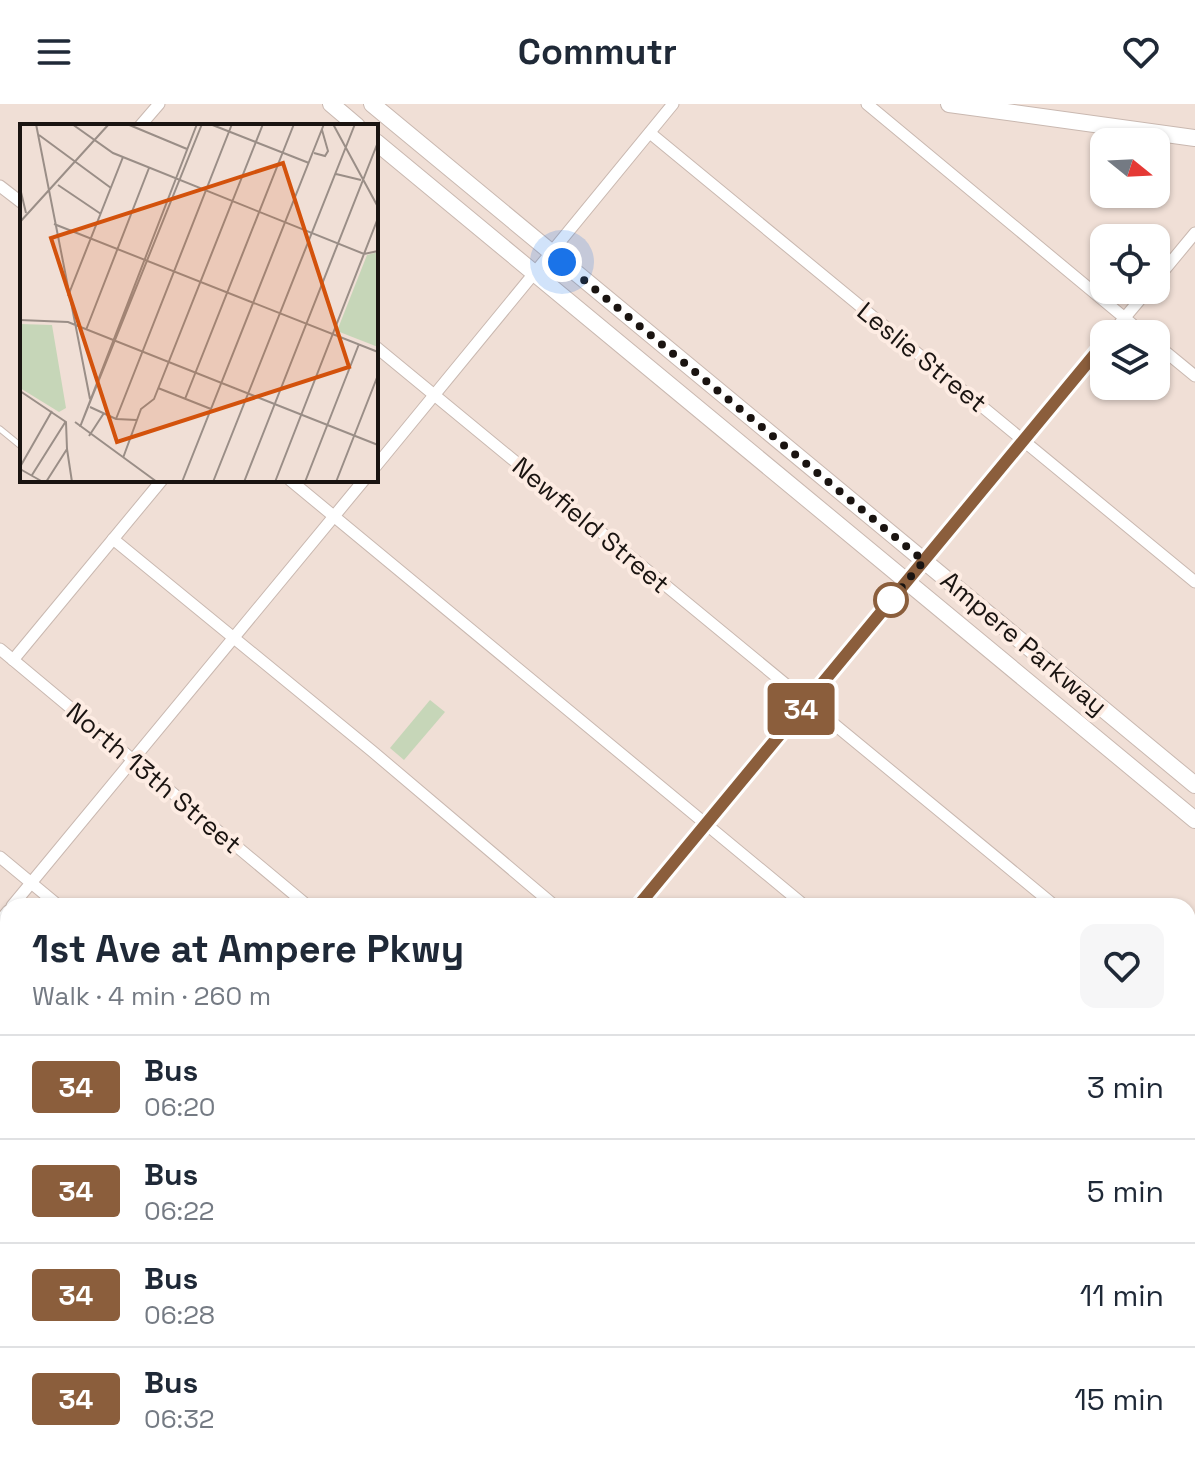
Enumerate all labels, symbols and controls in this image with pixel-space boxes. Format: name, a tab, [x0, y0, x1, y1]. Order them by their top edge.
text: Commutr	[518, 29, 677, 75]
icon: menu	[32, 30, 76, 74]
icon: heart	[1119, 30, 1163, 74]
inset map	[20, 124, 378, 482]
north arrow	[1090, 128, 1170, 208]
map controls	[1090, 128, 1170, 400]
button: locate	[1090, 224, 1170, 304]
your location	[542, 242, 582, 282]
street label: Leslie Street	[850, 294, 994, 420]
button: layers	[1090, 320, 1170, 400]
street label: Newfield Street	[505, 449, 677, 601]
street label: Ampere Parkway	[934, 563, 1114, 723]
unlabelled marker	[874, 583, 908, 617]
line badge: 34	[765, 683, 837, 735]
text: 34	[784, 691, 818, 727]
street label: North 13th Street	[59, 695, 249, 861]
button: heart	[1080, 924, 1164, 1008]
text: 1st Ave at Ampere Pkwy	[32, 925, 464, 973]
text: Walk · 4 min · 260 m	[32, 979, 271, 1013]
text: Bus	[144, 1051, 198, 1090]
text: 3 min	[1087, 1068, 1164, 1107]
text: 34	[59, 1069, 93, 1105]
text: 06:20	[144, 1090, 216, 1124]
text: Bus	[144, 1155, 198, 1194]
text: 5 min	[1087, 1172, 1164, 1211]
text: 34	[59, 1173, 93, 1209]
text: 06:22	[144, 1194, 215, 1228]
text: Bus	[144, 1259, 198, 1298]
text: 11 min	[1080, 1276, 1164, 1315]
text: 34	[59, 1277, 93, 1313]
text: 06:28	[144, 1298, 215, 1332]
text: Bus	[144, 1363, 198, 1402]
text: 15 min	[1074, 1380, 1164, 1419]
text: 34	[59, 1381, 93, 1417]
text: 06:32	[144, 1402, 215, 1436]

